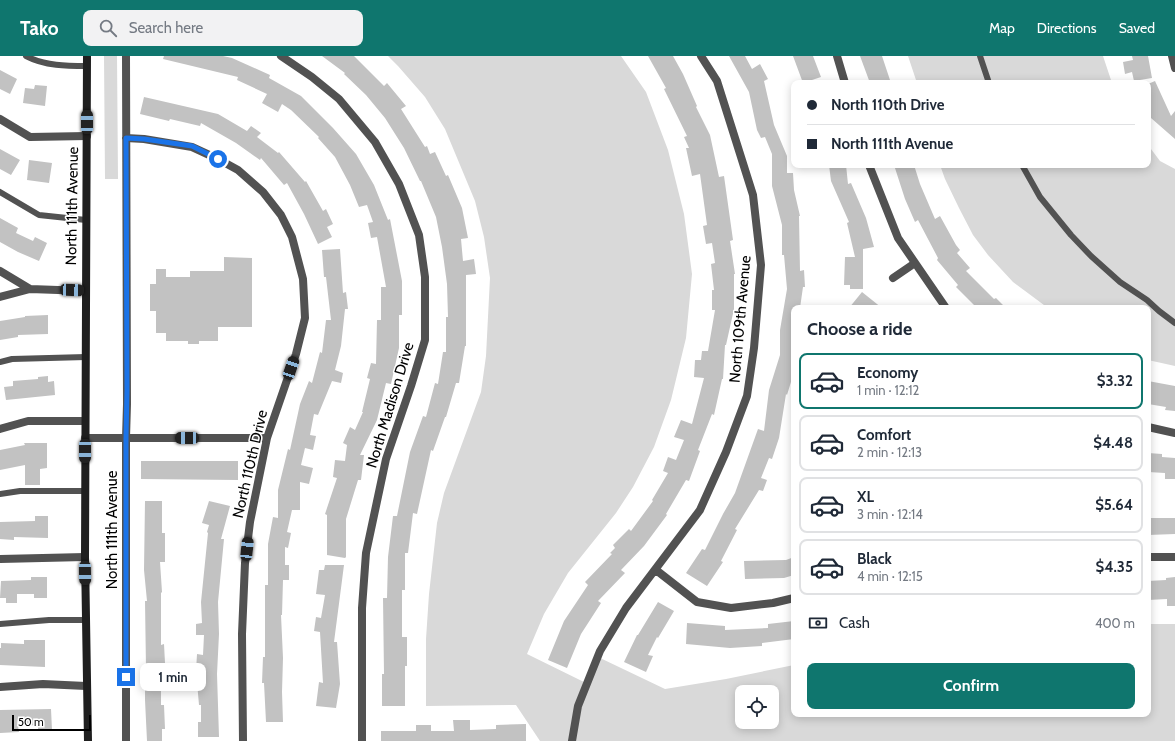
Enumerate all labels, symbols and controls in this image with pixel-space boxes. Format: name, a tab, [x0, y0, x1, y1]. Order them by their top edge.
search box	[83, 10, 363, 46]
text: Tako	[20, 17, 59, 40]
icon: search	[97, 17, 119, 39]
text: Search here	[129, 19, 203, 37]
text: Map	[989, 19, 1015, 37]
text: Directions	[1037, 19, 1097, 37]
text: Saved	[1119, 19, 1155, 37]
text: North 110th Drive	[831, 96, 944, 114]
car	[81, 110, 93, 134]
text: North 111th Avenue	[831, 135, 953, 153]
street label: North 111th Avenue	[62, 146, 82, 265]
route start	[209, 150, 227, 168]
street label: North 109th Avenue	[725, 254, 755, 383]
car	[60, 284, 84, 296]
text: Choose a ride	[807, 318, 912, 340]
street label: North Madison Drive	[362, 340, 418, 470]
car	[281, 355, 301, 381]
icon: car	[809, 363, 845, 399]
text: Economy	[857, 364, 918, 382]
text: $3.32	[1097, 372, 1133, 390]
text: 1 min · 12:12	[857, 382, 919, 398]
street label: North 110th Drive	[229, 408, 271, 520]
icon: car	[809, 425, 845, 461]
text: Comfort	[857, 426, 911, 444]
car	[175, 432, 199, 444]
text: $4.48	[1093, 434, 1133, 452]
car	[79, 439, 91, 463]
text: 2 min · 12:13	[857, 444, 922, 460]
street label: North 111th Avenue	[103, 470, 121, 589]
icon: car	[809, 487, 845, 523]
text: XL	[857, 488, 874, 506]
text: $5.64	[1095, 496, 1133, 514]
text: 3 min · 12:14	[857, 506, 923, 522]
car	[240, 536, 254, 562]
icon: car	[809, 549, 845, 585]
text: Black	[857, 550, 892, 568]
text: $4.35	[1096, 558, 1133, 576]
car	[79, 561, 91, 585]
text: 4 min · 12:15	[857, 568, 923, 584]
icon: cash	[807, 612, 829, 634]
text: Cash	[839, 614, 870, 632]
text: 400 m	[1095, 615, 1135, 631]
callout: 1 min	[140, 663, 206, 691]
button: Confirm	[807, 663, 1135, 709]
route end	[117, 668, 135, 686]
text: 1 min	[158, 669, 188, 685]
map controls	[735, 685, 779, 729]
button: locate	[735, 685, 779, 729]
scale bar	[12, 713, 91, 732]
text: 50 m	[18, 715, 44, 729]

